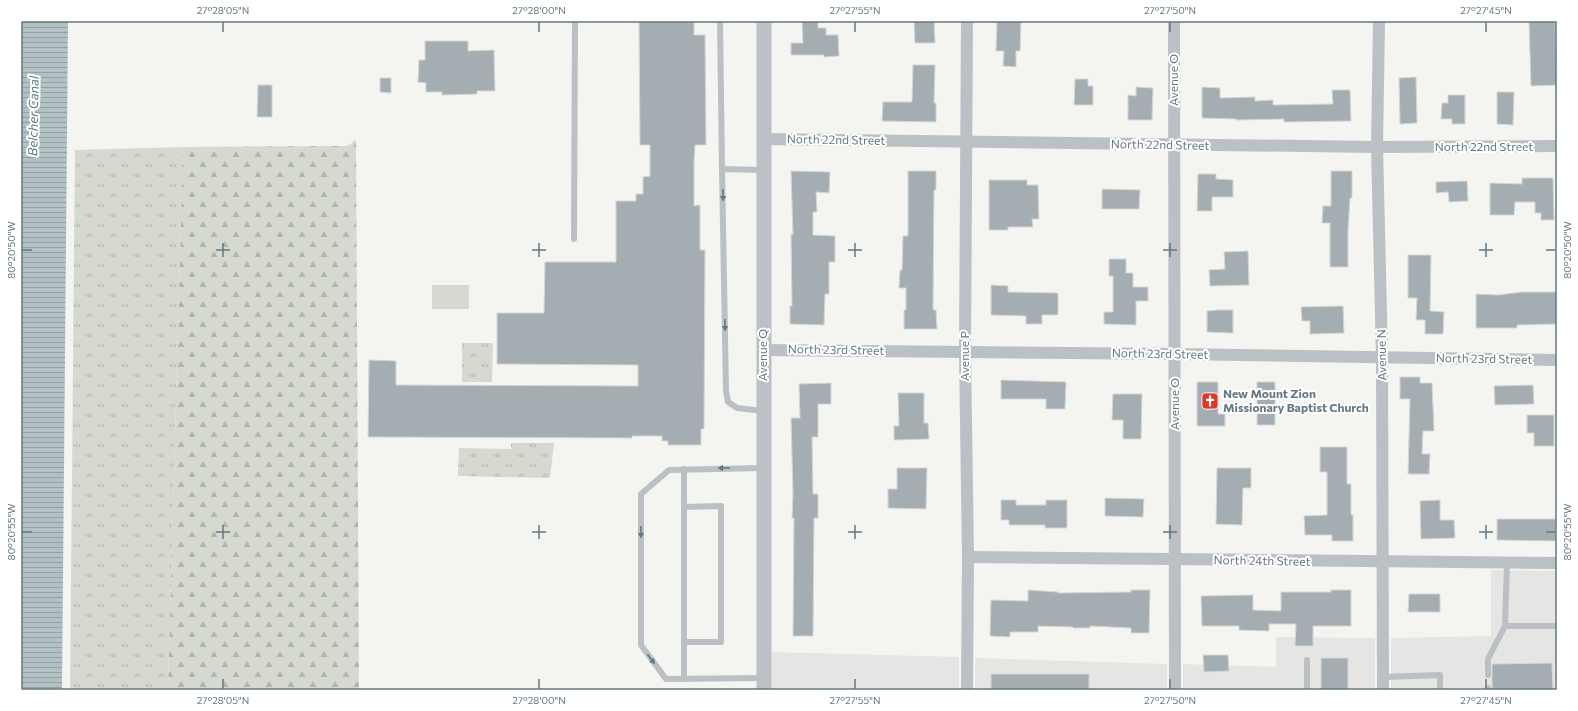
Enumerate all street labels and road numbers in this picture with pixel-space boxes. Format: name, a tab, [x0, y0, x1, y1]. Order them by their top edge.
street label: Avenue O	[1166, 54, 1180, 106]
street label: North 22nd Street	[787, 131, 885, 147]
street label: North 22nd Street	[1111, 136, 1209, 152]
street label: North 22nd Street	[1435, 139, 1533, 153]
street label: Avenue Q	[755, 329, 769, 381]
street label: Avenue N	[1374, 329, 1388, 381]
street label: Avenue P	[957, 331, 971, 381]
street label: North 23rd Street	[788, 341, 884, 357]
street label: North 23rd Street	[1112, 345, 1208, 361]
street label: North 23rd Street	[1436, 350, 1532, 366]
street label: Avenue O	[1167, 378, 1181, 430]
street label: North 24th Street	[1214, 552, 1311, 568]

